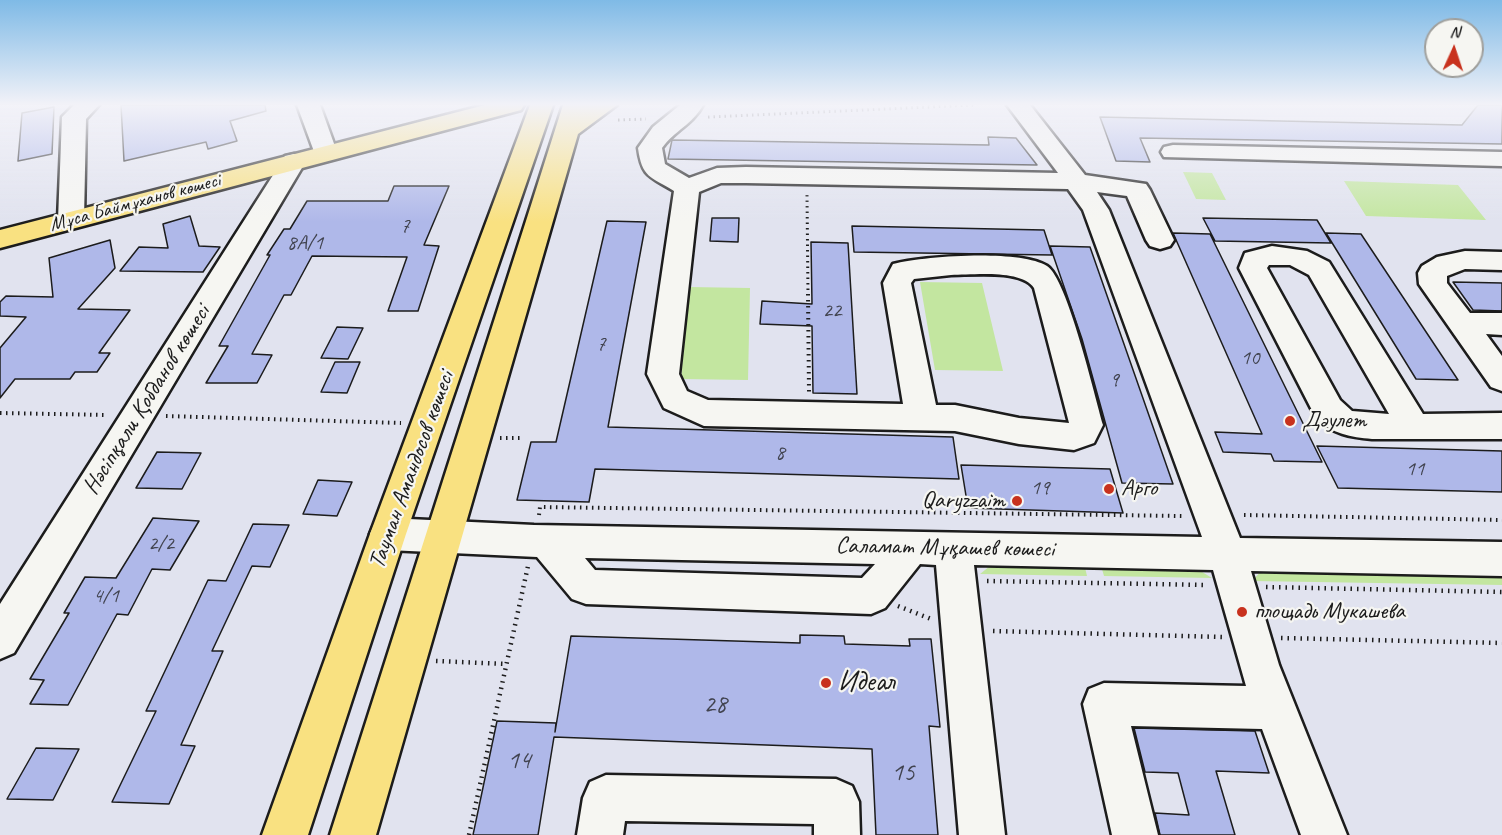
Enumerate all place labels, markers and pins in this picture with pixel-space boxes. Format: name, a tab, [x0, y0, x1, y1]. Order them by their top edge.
place label: Дәулет	[1302, 407, 1366, 435]
marker: Дәулет	[1283, 414, 1297, 428]
place label: Арго	[1121, 475, 1157, 503]
marker: Арго	[1102, 482, 1116, 496]
place label: Qaryzzaim	[922, 487, 1005, 515]
marker: Qaryzzaim	[1010, 494, 1024, 508]
place label: площадь Мукашева	[1254, 598, 1405, 626]
marker: площадь Мукашева	[1235, 605, 1249, 619]
place label: Идеал	[838, 666, 894, 700]
marker: Идеал	[819, 676, 833, 690]

